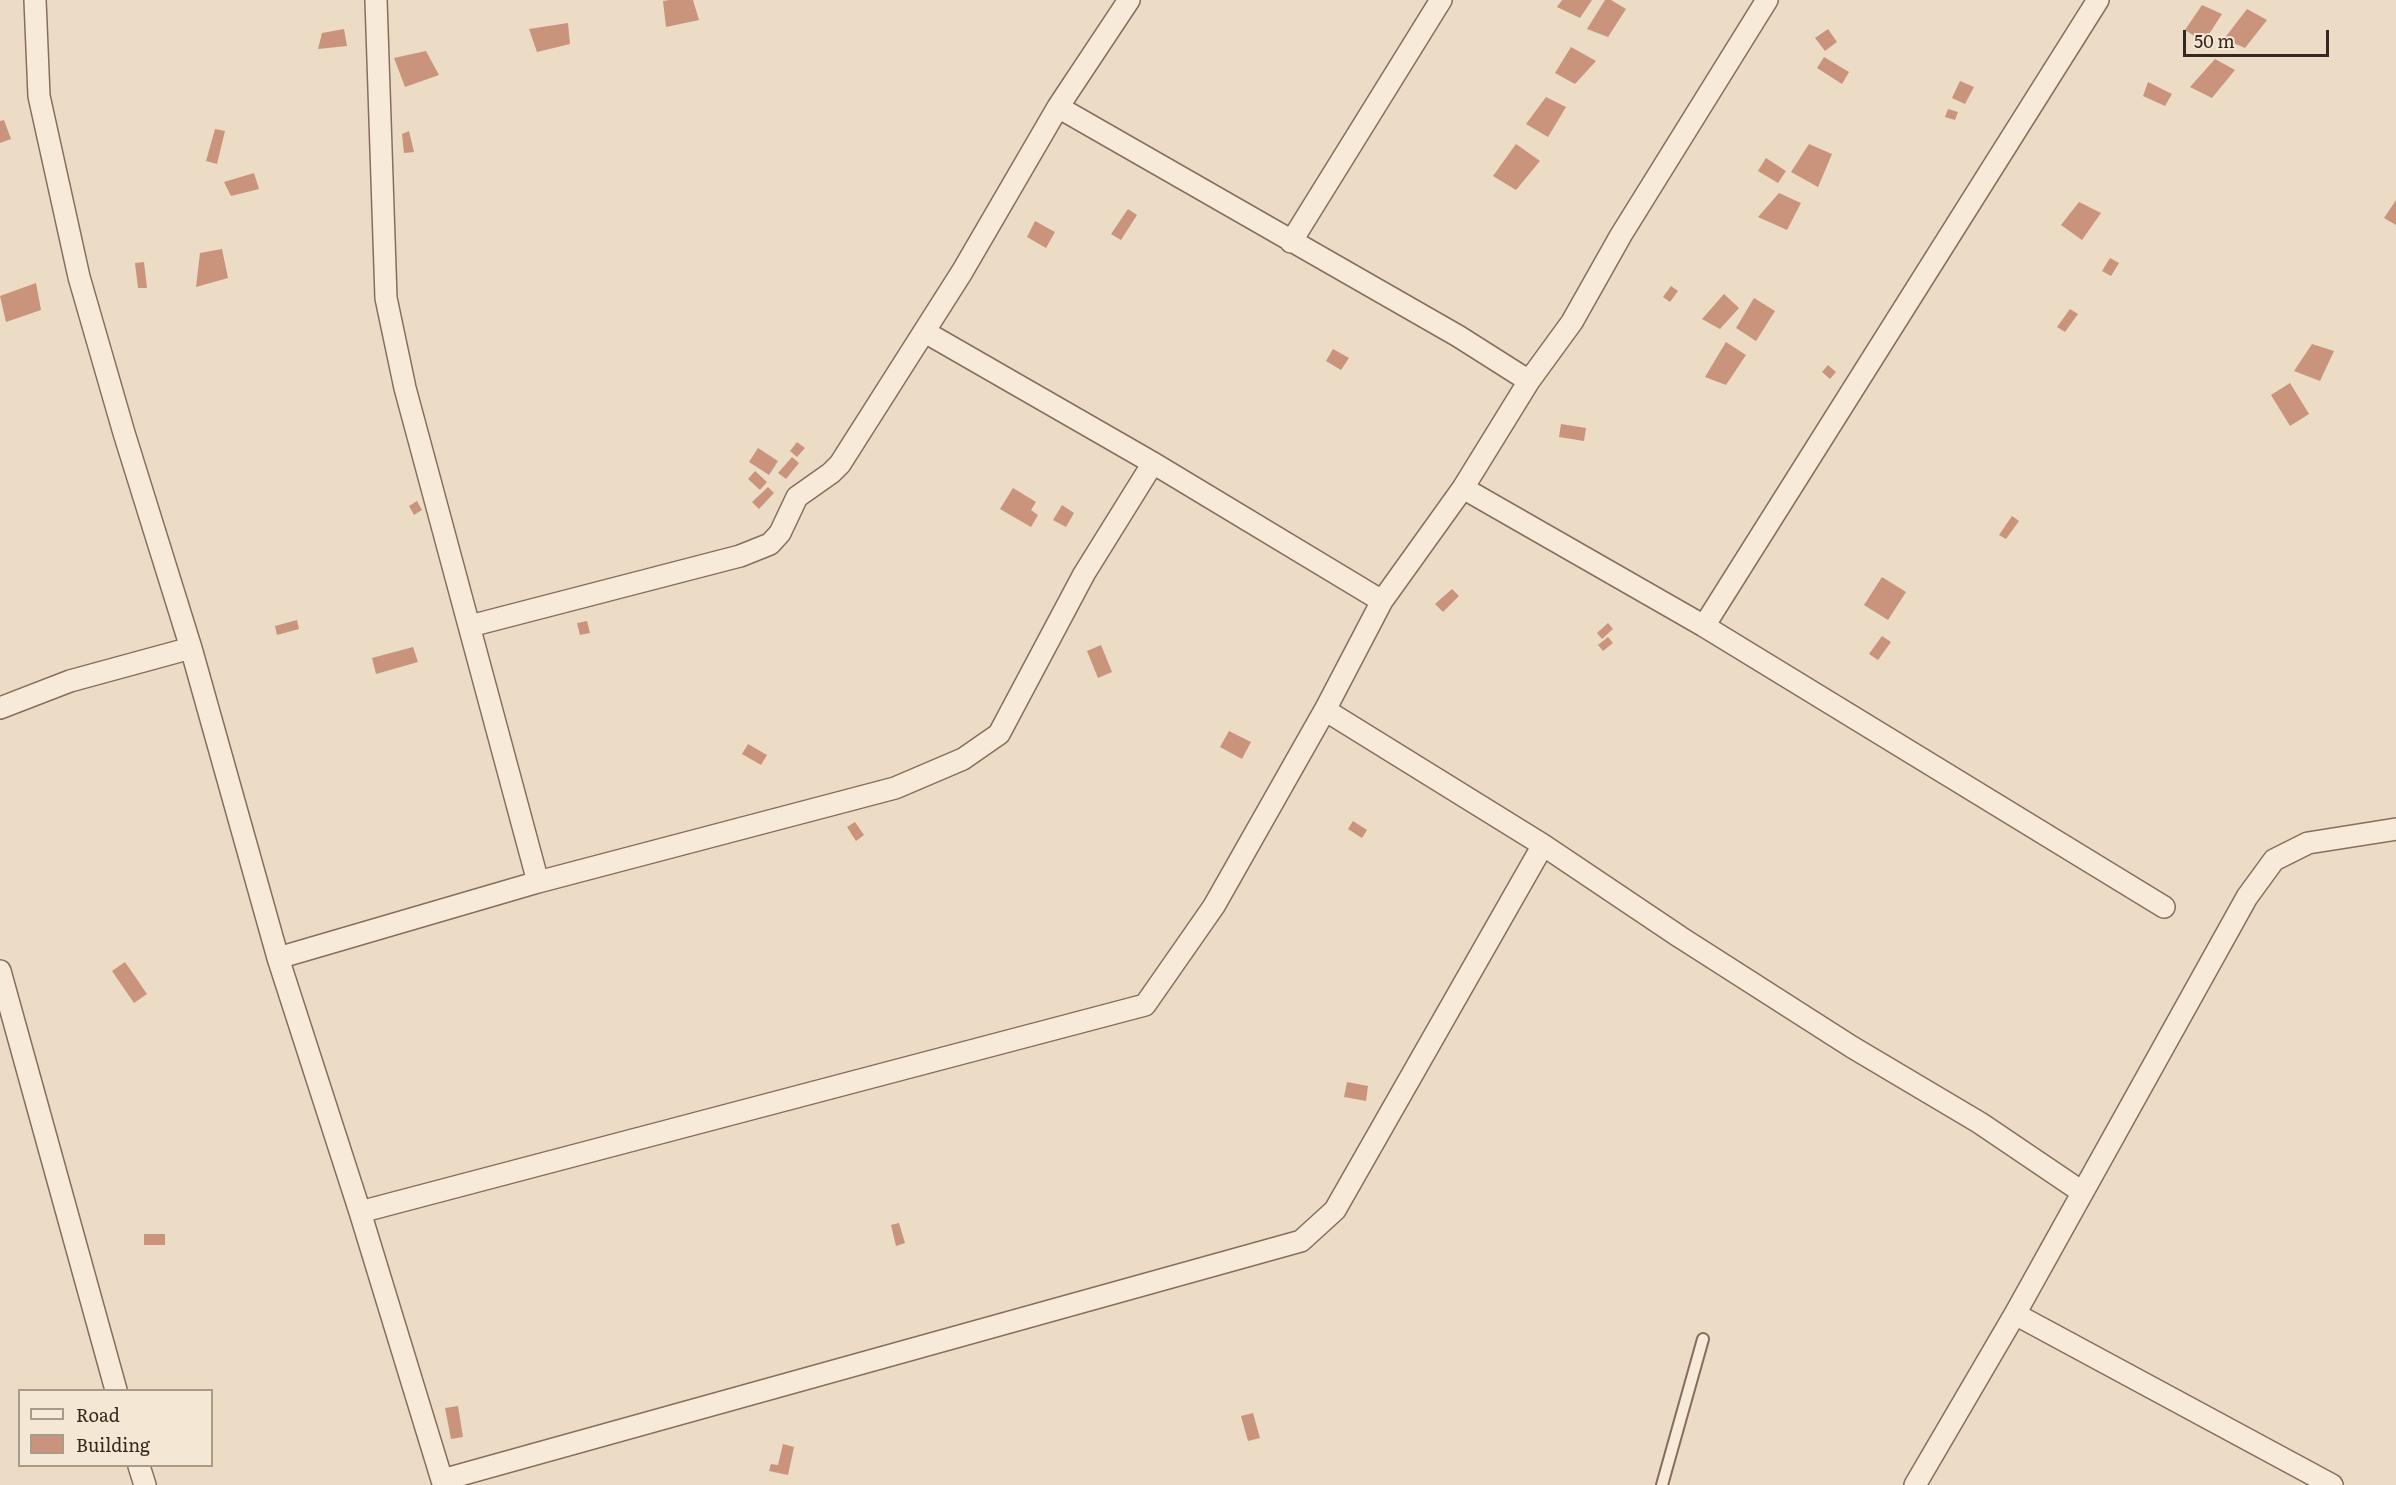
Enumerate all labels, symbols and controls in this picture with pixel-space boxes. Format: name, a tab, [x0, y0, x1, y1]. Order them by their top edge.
scale bar	[2186, 18, 2332, 56]
text: 50 m	[2194, 27, 2235, 54]
legend	[18, 1389, 213, 1467]
text: Road	[76, 1401, 120, 1428]
text: Building	[76, 1431, 150, 1458]

